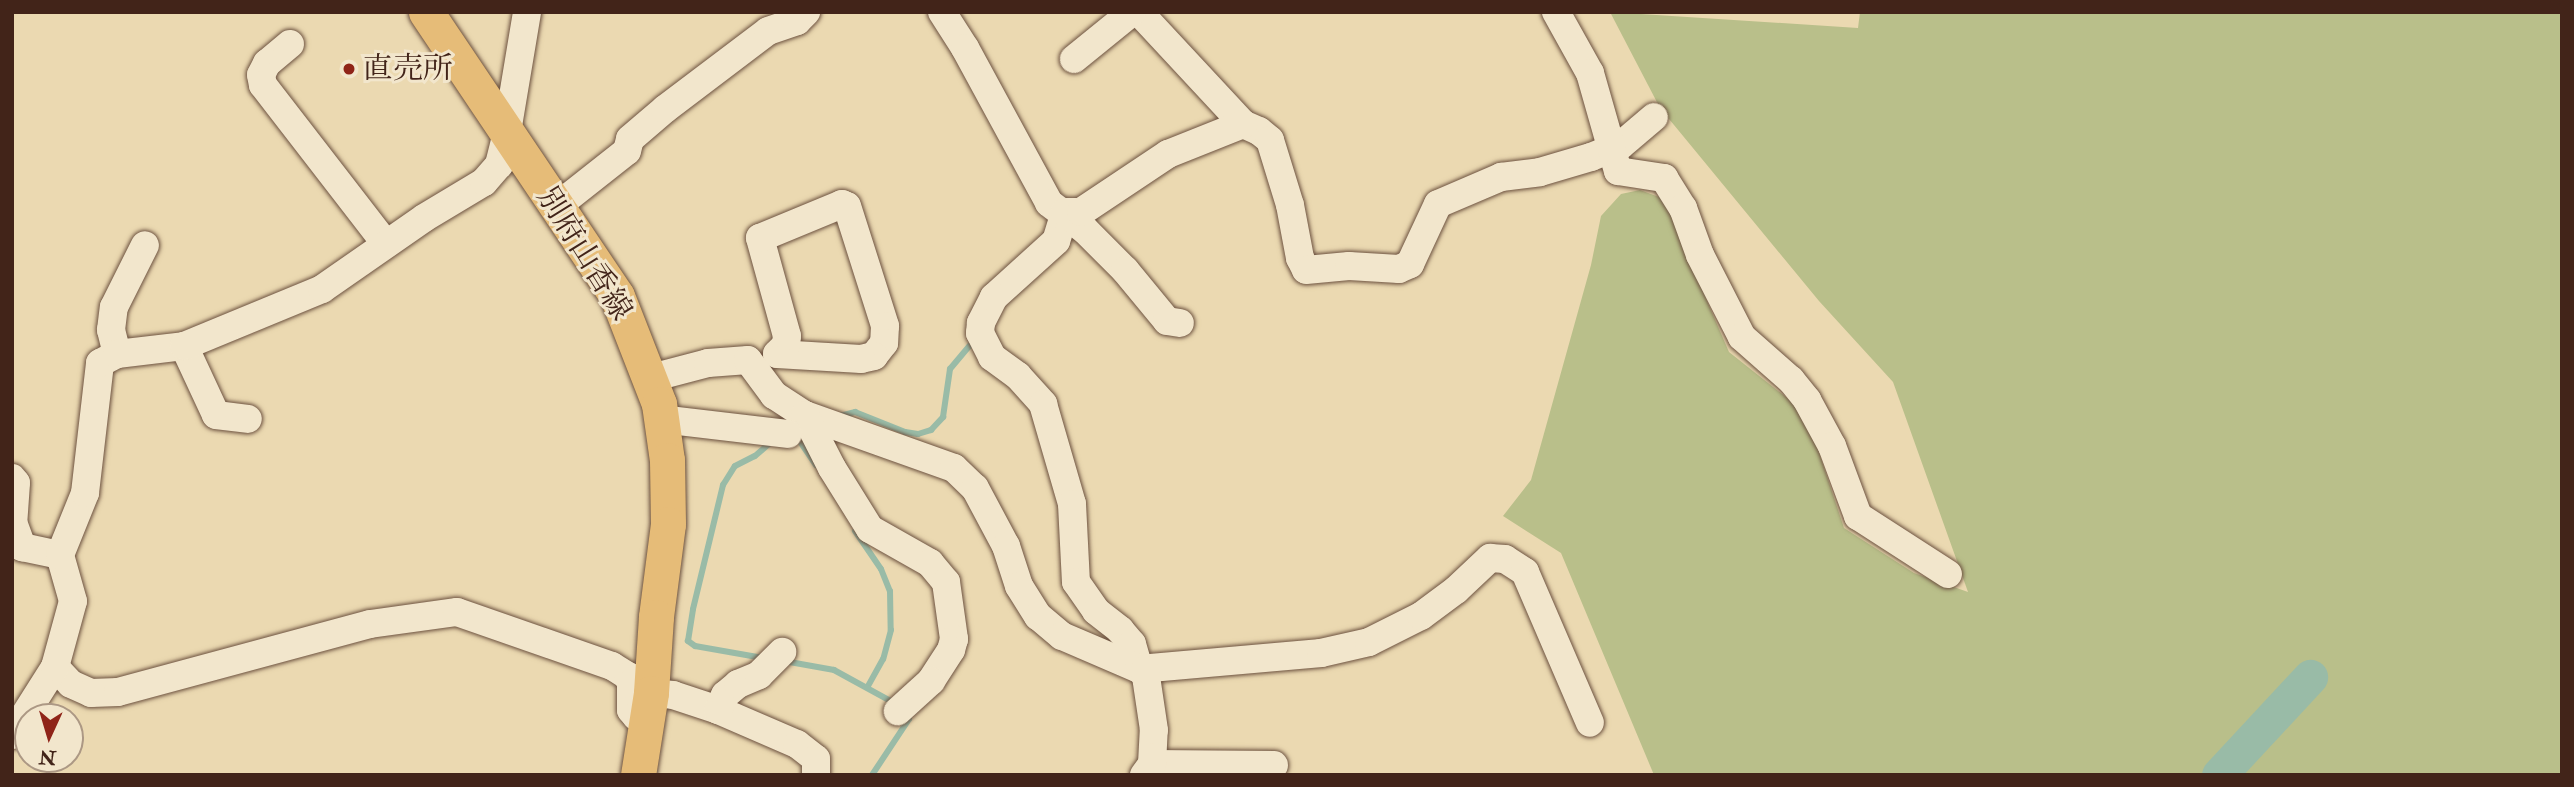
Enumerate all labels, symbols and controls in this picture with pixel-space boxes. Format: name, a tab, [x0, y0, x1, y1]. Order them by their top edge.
place label: 直売所	[363, 51, 453, 87]
marker: 直売所	[341, 61, 357, 77]
street label: 別府山香線	[529, 181, 639, 327]
north arrow	[14, 703, 84, 773]
text: N	[38, 744, 57, 770]

